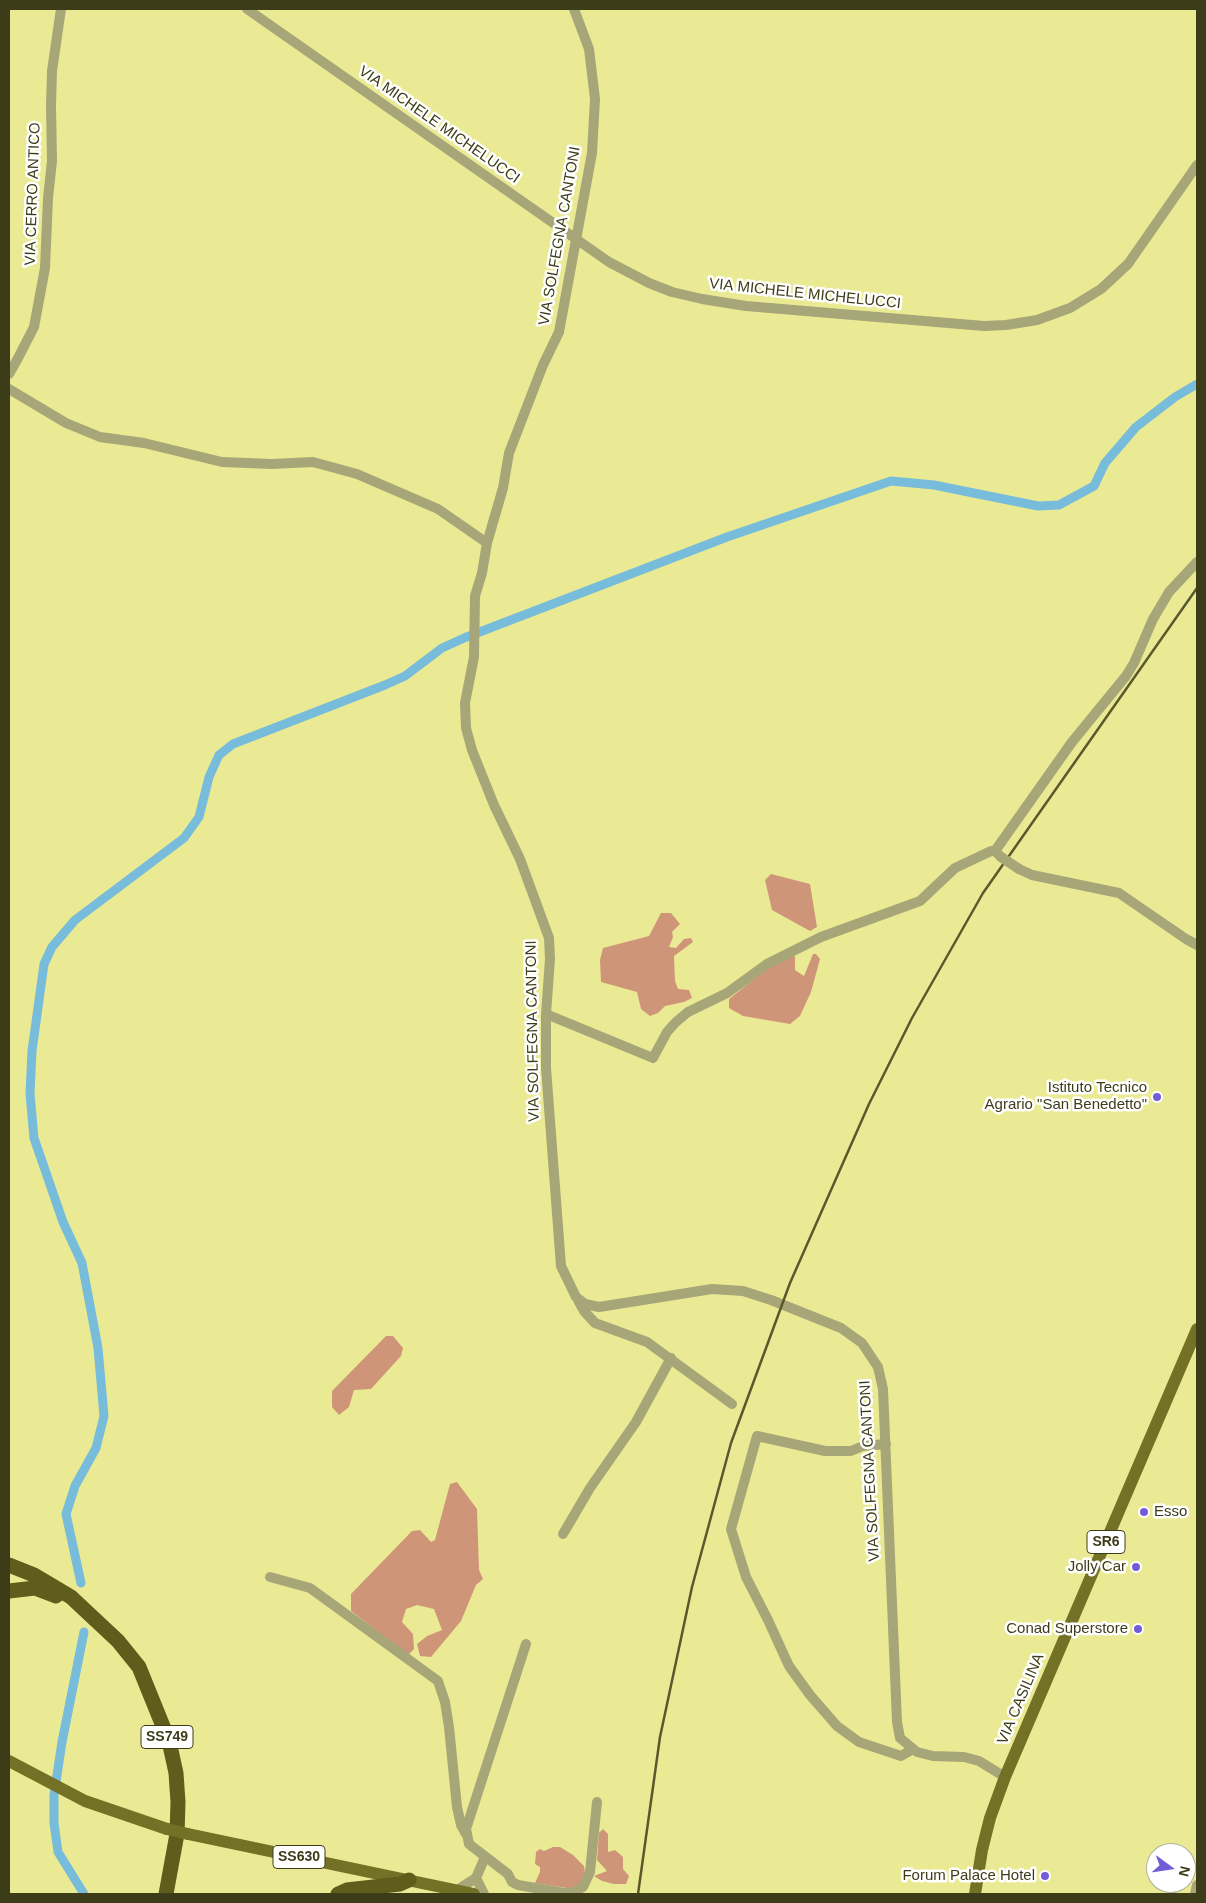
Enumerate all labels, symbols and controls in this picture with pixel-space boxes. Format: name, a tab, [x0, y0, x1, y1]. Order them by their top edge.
street label: VIA MICHELE MICHELUCCI	[355, 62, 523, 188]
street label: VIA CERRO ANTICO	[22, 122, 44, 266]
street label: VIA SOLFEGNA CANTONI	[535, 145, 585, 327]
street label: VIA MICHELE MICHELUCCI	[708, 275, 902, 313]
street label: VIA SOLFEGNA CANTONI	[522, 940, 544, 1122]
place label: Istituto Tecnico Agrario "San Benedetto"	[985, 1079, 1147, 1114]
marker: Istituto Tecnico Agrario "San Benedetto"	[1151, 1091, 1163, 1103]
street label: VIA SOLFEGNA CANTONI	[856, 1380, 884, 1562]
place label: Esso	[1154, 1503, 1187, 1521]
marker: Esso	[1138, 1506, 1150, 1518]
road number: SR6	[1087, 1530, 1125, 1554]
place label: Jolly Car	[1068, 1558, 1126, 1576]
marker: Jolly Car	[1130, 1561, 1142, 1573]
place label: Conad Superstore	[1006, 1620, 1128, 1638]
marker: Conad Superstore	[1132, 1623, 1144, 1635]
street label: VIA CASILINA	[994, 1651, 1048, 1747]
road number: SS749	[141, 1725, 193, 1748]
north arrow	[1146, 1843, 1196, 1893]
road number: SS630	[273, 1845, 325, 1868]
text: N	[1176, 1865, 1194, 1878]
place label: Forum Palace Hotel	[902, 1867, 1035, 1885]
marker: Forum Palace Hotel	[1039, 1870, 1051, 1882]

